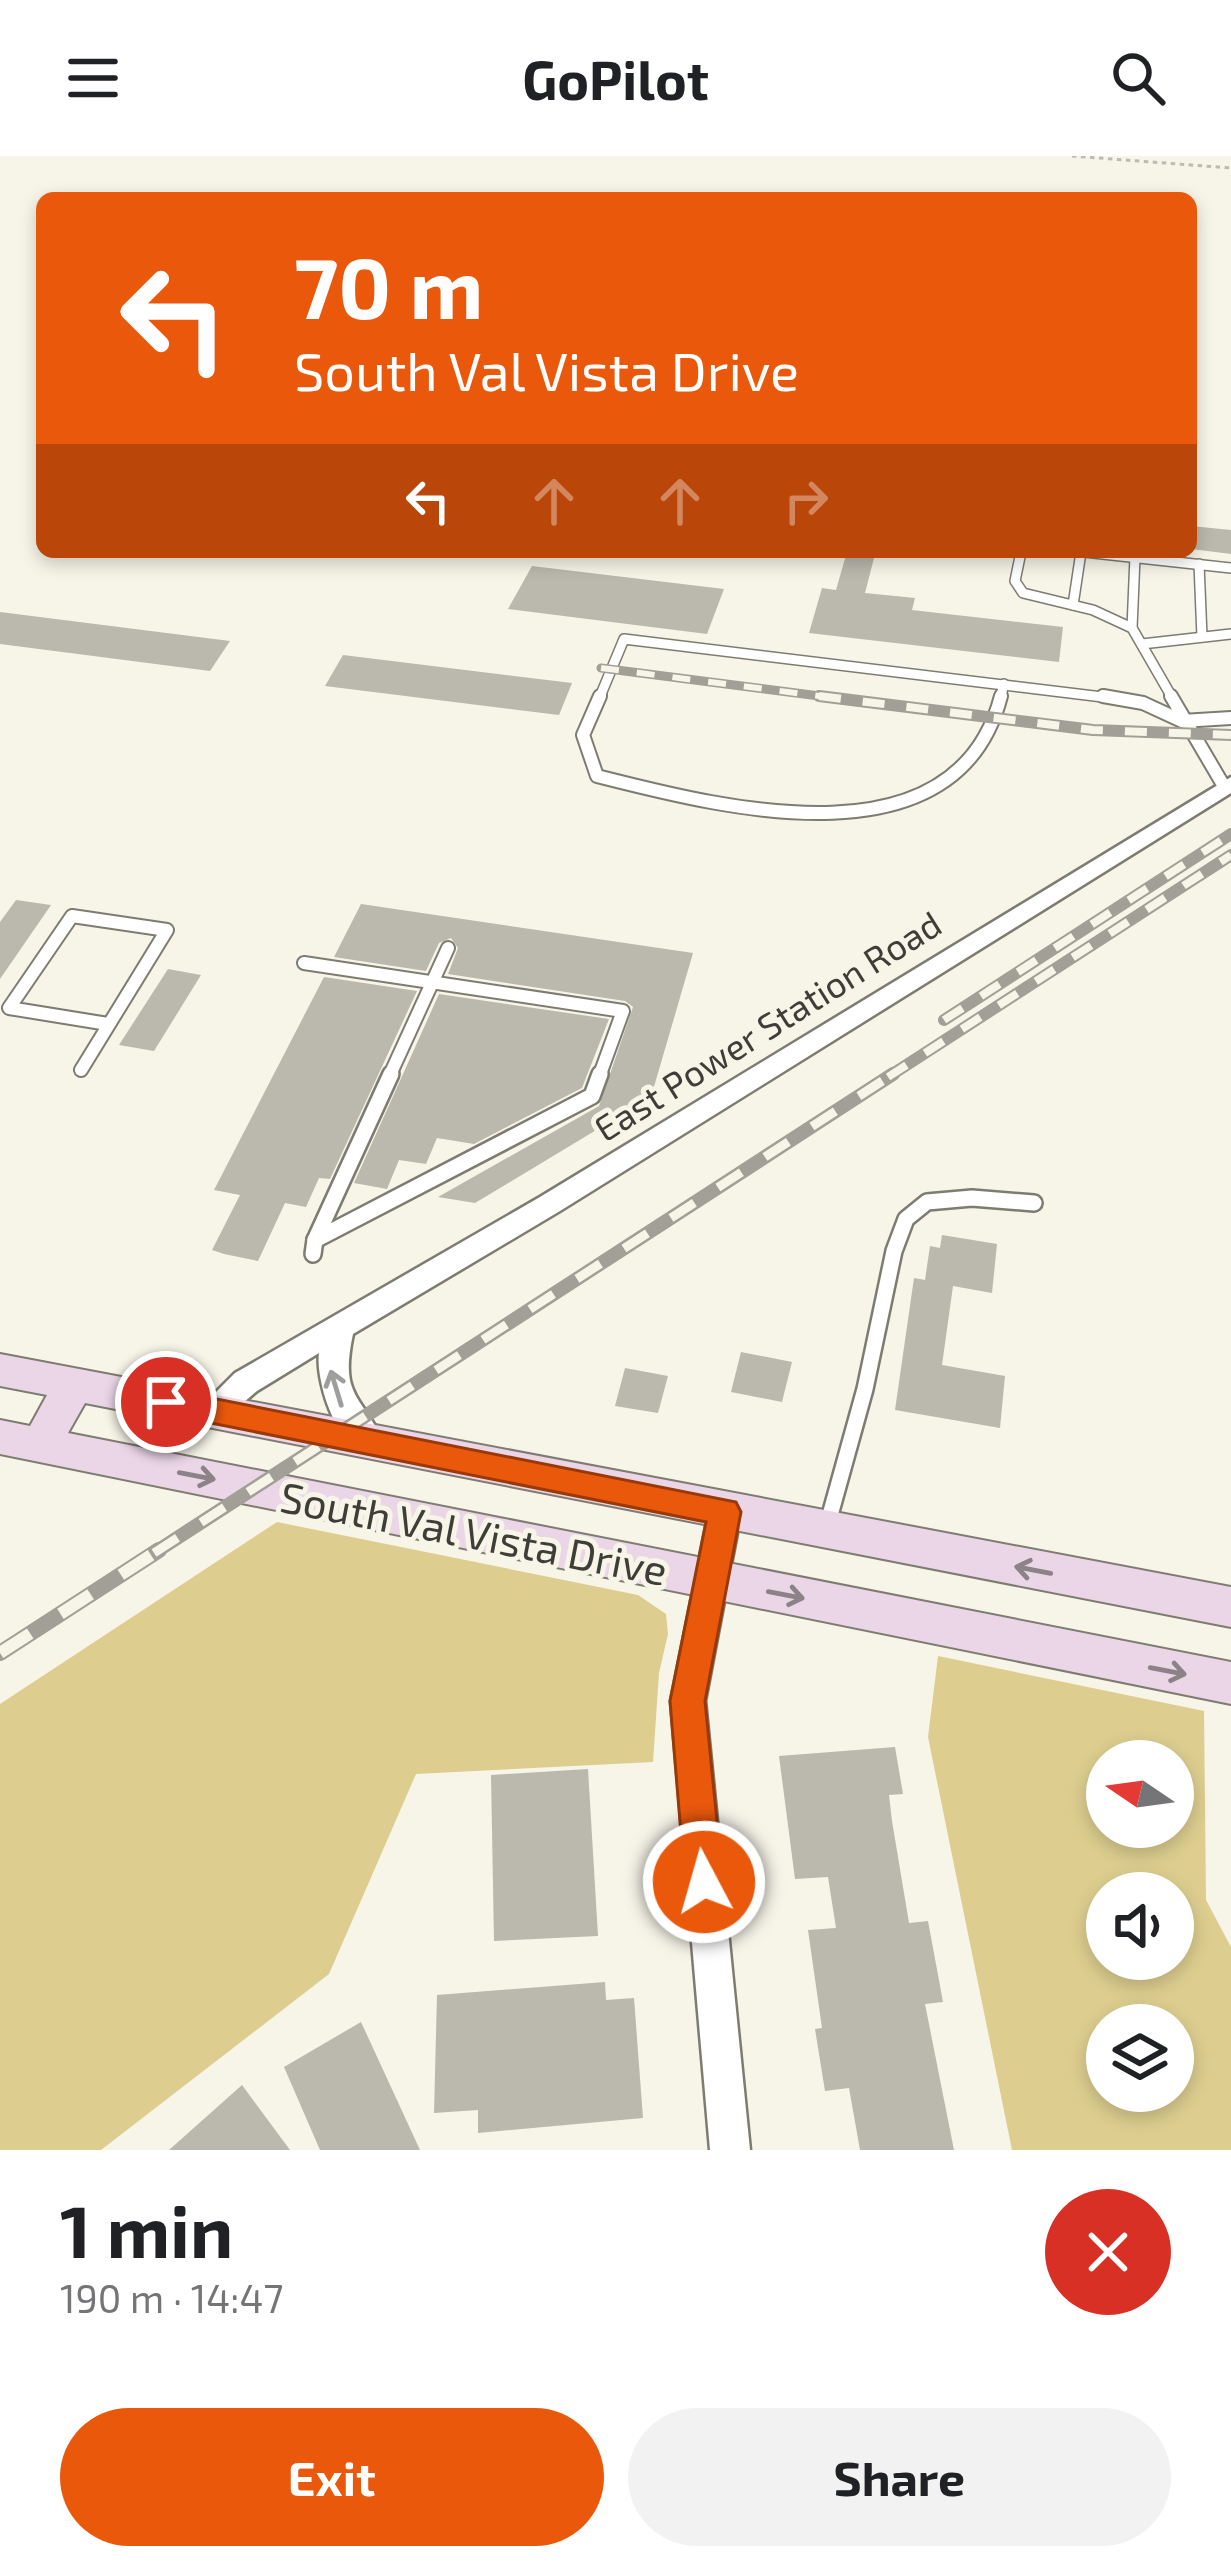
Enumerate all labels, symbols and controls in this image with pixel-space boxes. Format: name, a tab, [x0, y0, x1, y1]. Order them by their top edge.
icon: menu	[60, 45, 126, 111]
icon: search	[1105, 45, 1171, 111]
text: GoPilot	[522, 46, 709, 111]
text: 70 m	[294, 235, 484, 336]
icon: left	[96, 240, 252, 396]
text: South Val Vista Drive	[294, 337, 799, 402]
icon: left	[395, 468, 461, 534]
icon: ahead	[521, 468, 587, 534]
icon: ahead	[647, 468, 713, 534]
icon: right	[773, 468, 839, 534]
street label: East Power Station Road	[586, 901, 948, 1149]
pin	[115, 1351, 217, 1453]
icon: arrive	[133, 1369, 199, 1435]
one-way arrow	[324, 1369, 346, 1407]
one-way arrow	[177, 1466, 216, 1488]
street label: South Val Vista Drive	[276, 1470, 672, 1594]
one-way arrow	[1015, 1558, 1054, 1581]
one-way arrow	[766, 1584, 804, 1607]
one-way arrow	[1148, 1661, 1187, 1683]
north arrow	[1086, 1740, 1194, 1848]
map controls	[1086, 1740, 1194, 2112]
position arrow	[641, 1819, 767, 1945]
button: sound	[1086, 1872, 1194, 1980]
button: layers	[1086, 2004, 1194, 2112]
text: 1 min	[60, 2186, 233, 2272]
button: close	[1045, 2189, 1171, 2315]
text: 190 m · 14:47	[60, 2274, 283, 2321]
button: Exit	[60, 2408, 604, 2546]
button: Share	[628, 2408, 1171, 2546]

